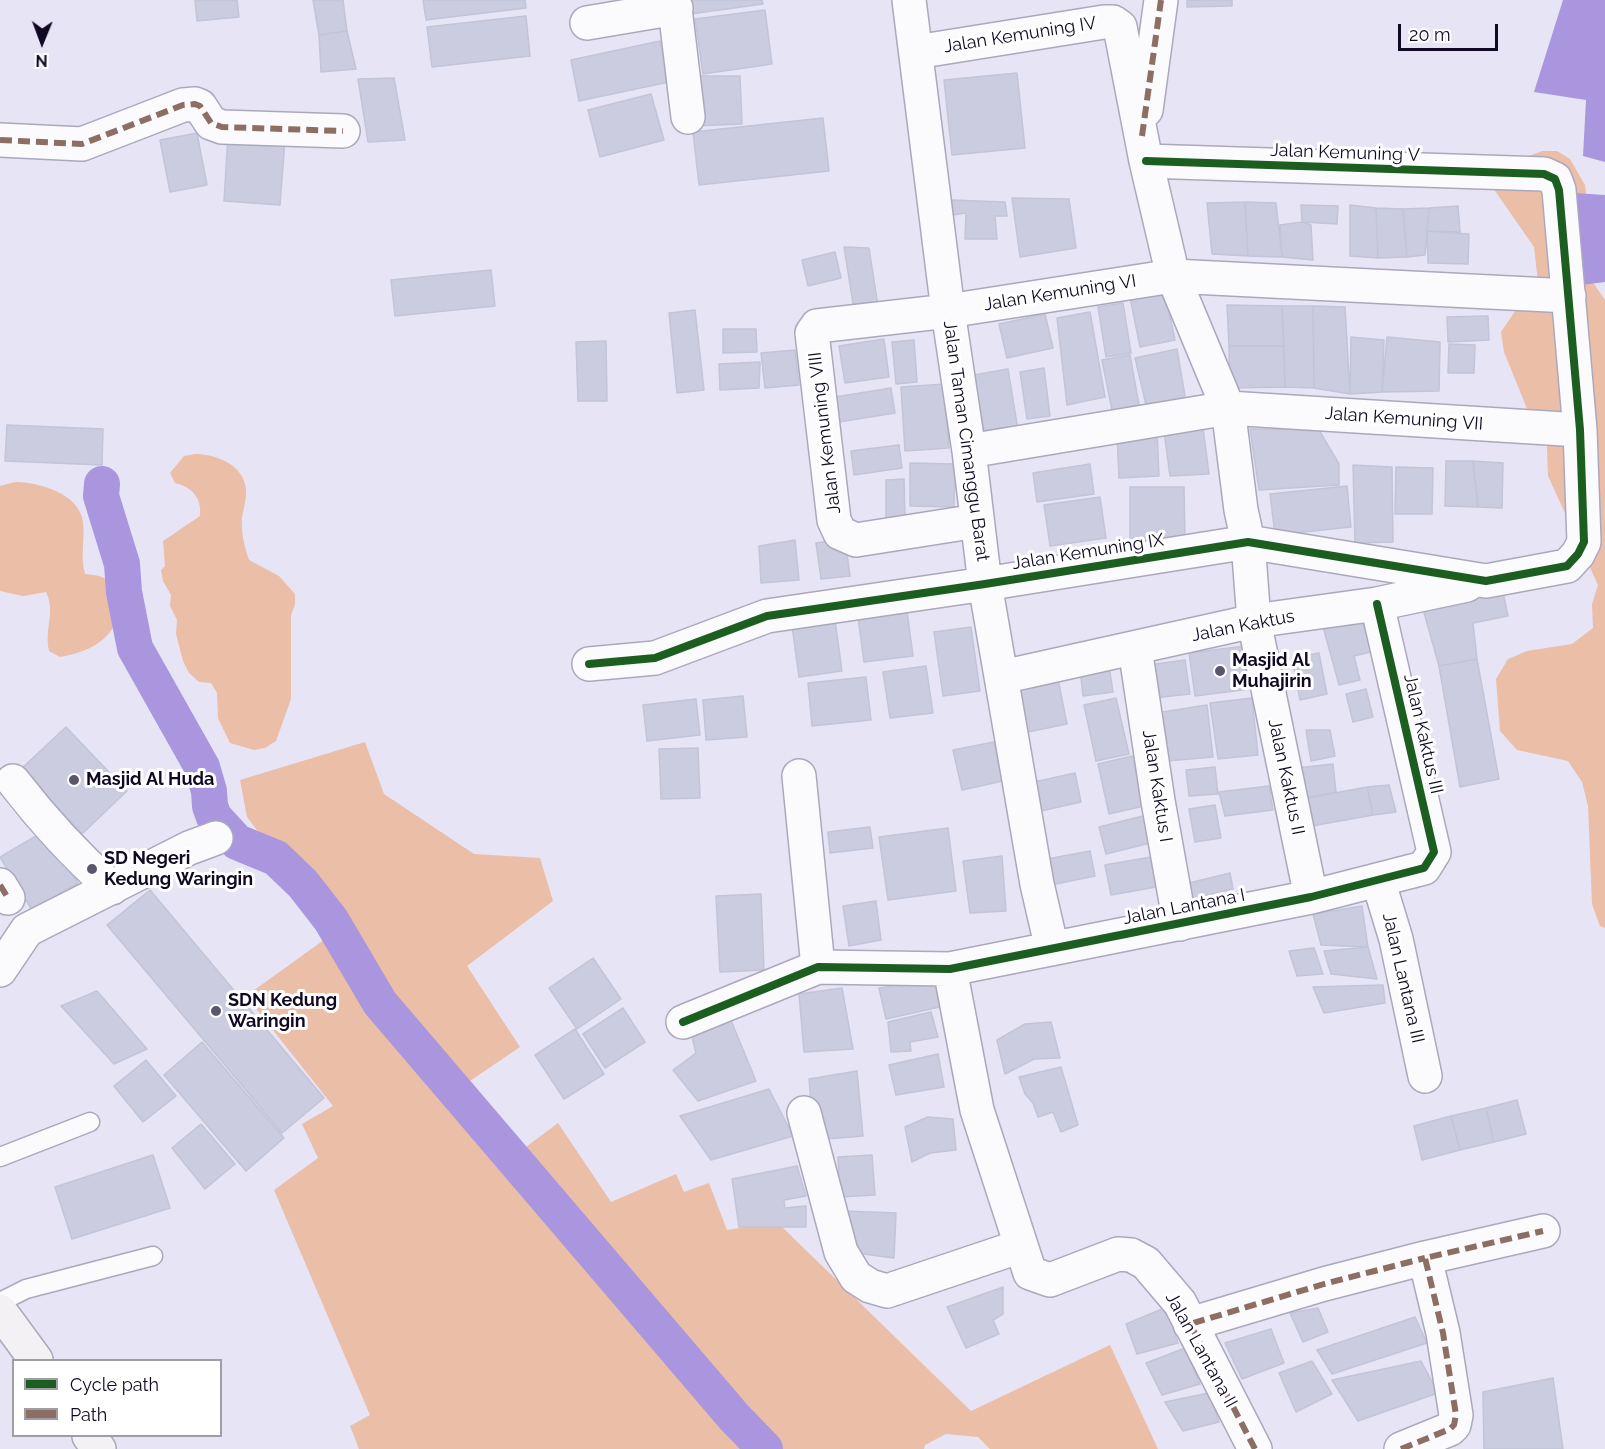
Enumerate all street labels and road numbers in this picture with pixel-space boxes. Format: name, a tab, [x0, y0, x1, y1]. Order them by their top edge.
street label: Jalan Kemuning IV	[942, 12, 1098, 58]
street label: Jalan Kemuning V	[1270, 140, 1420, 166]
street label: Jalan Kemuning VI	[982, 270, 1138, 316]
street label: Jalan Taman Cimanggu Barat	[938, 319, 994, 563]
street label: Jalan Kemuning VIII	[804, 351, 846, 515]
street label: Jalan Kemuning VII	[1324, 403, 1484, 435]
street label: Jalan Kemuning IX	[1011, 529, 1165, 575]
street label: Jalan Kaktus	[1190, 605, 1296, 647]
street label: Jalan Kaktus III	[1399, 672, 1447, 796]
street label: Jalan Kaktus II	[1263, 717, 1309, 837]
street label: Jalan Kaktus I	[1137, 728, 1177, 844]
street label: Jalan Lantana I	[1121, 885, 1247, 929]
street label: Jalan Lantana III	[1378, 911, 1428, 1045]
street label: Jalan Lantana II	[1160, 1289, 1242, 1411]

